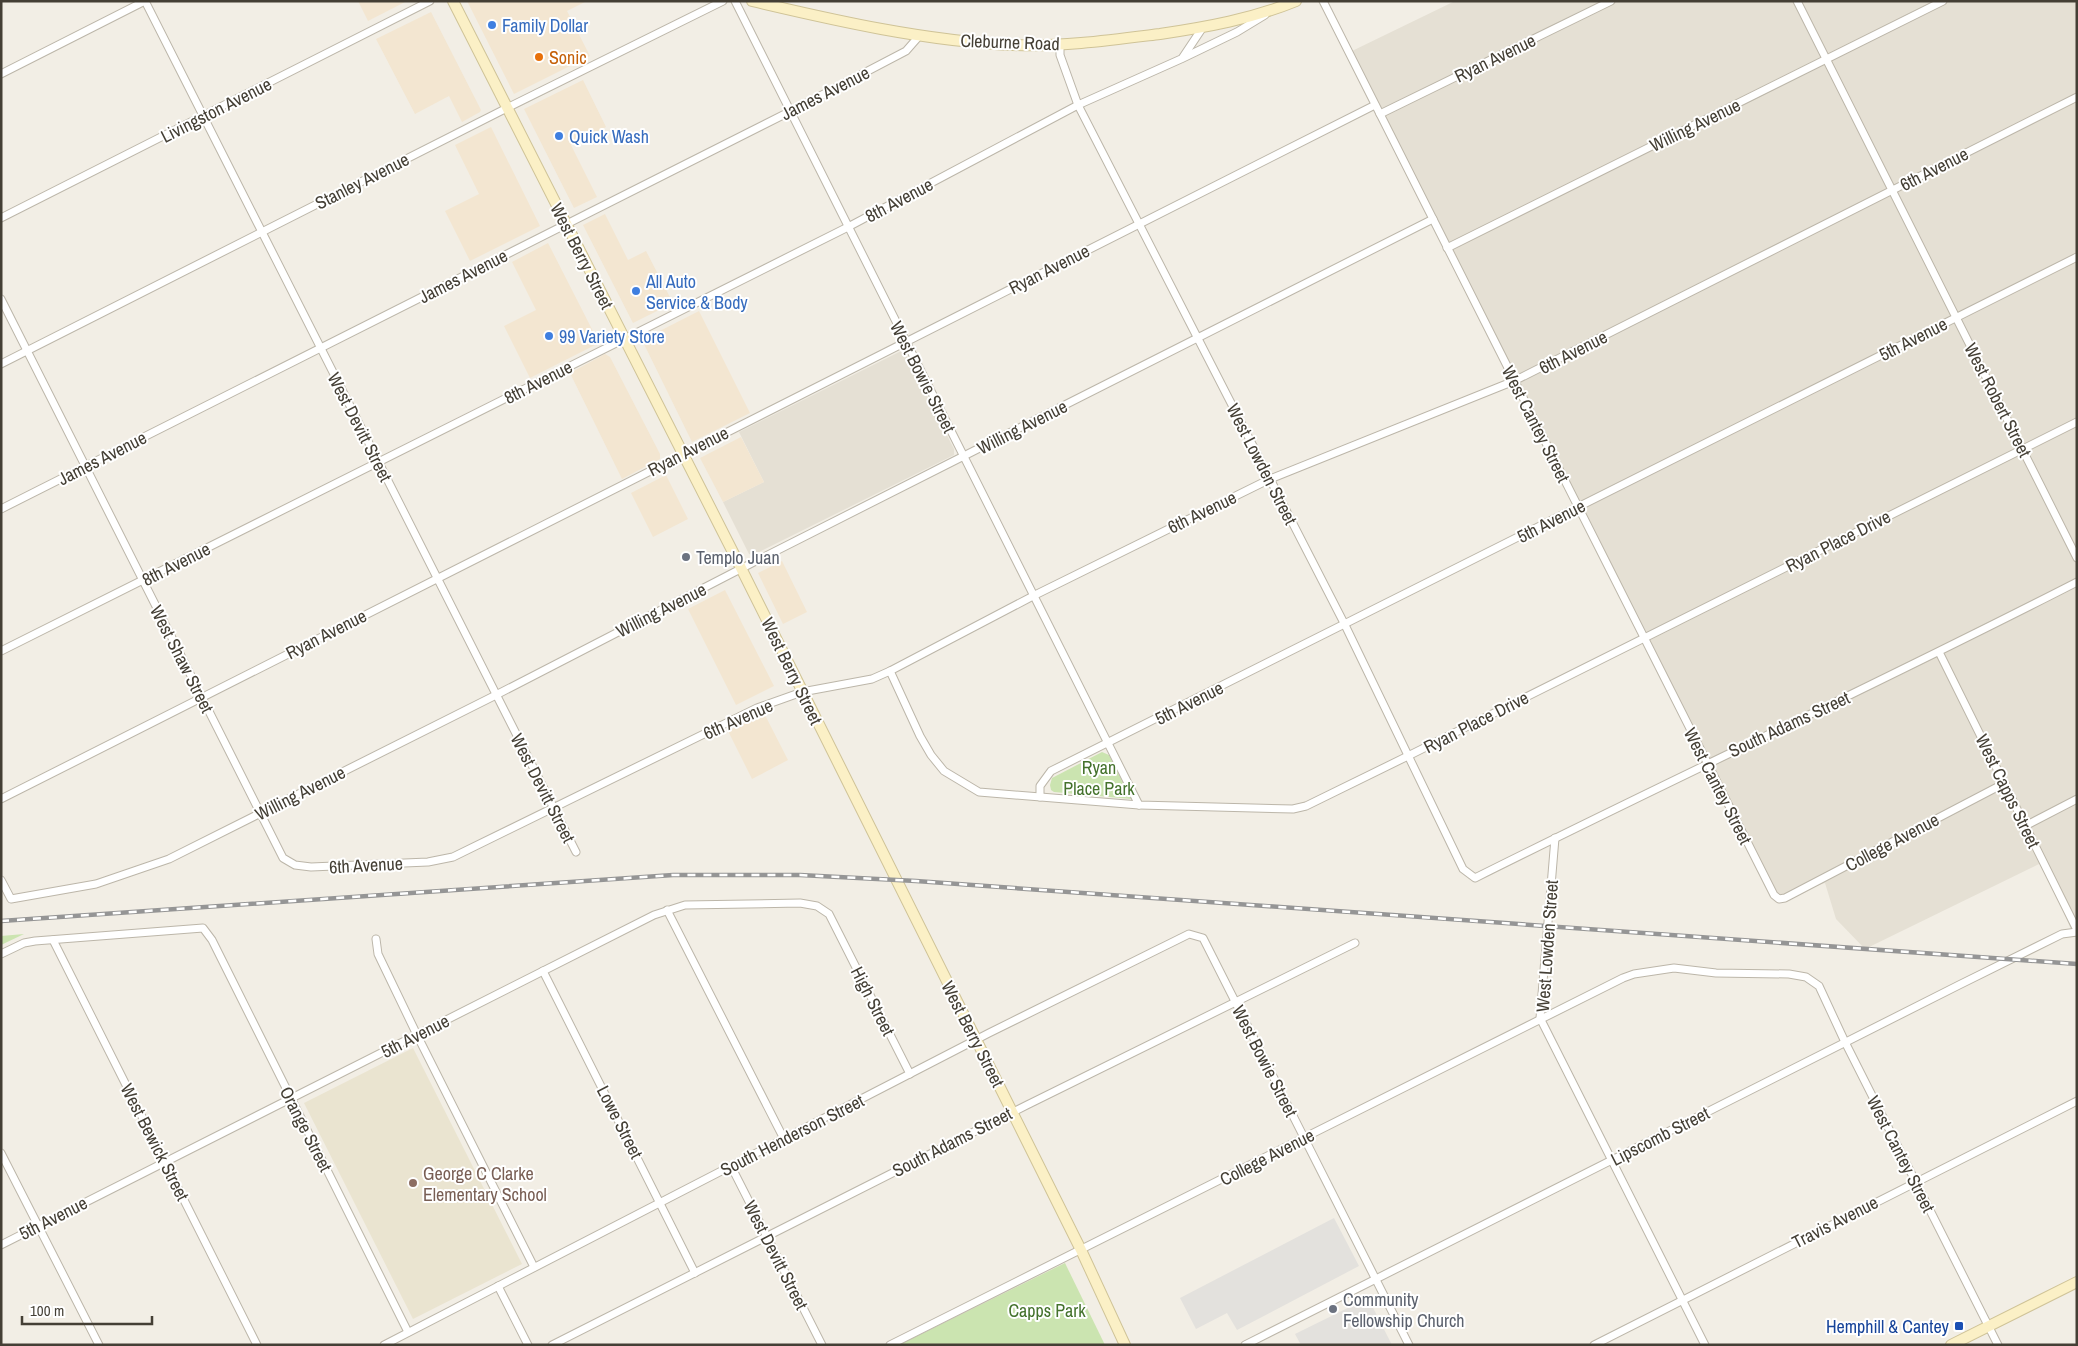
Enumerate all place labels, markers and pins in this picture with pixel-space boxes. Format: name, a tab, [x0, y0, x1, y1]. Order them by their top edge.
place label: Family Dollar	[502, 13, 588, 38]
marker: Family Dollar	[486, 19, 498, 31]
place label: Sonic	[549, 45, 587, 70]
marker: Sonic	[533, 51, 545, 63]
place label: Quick Wash	[569, 124, 649, 149]
marker: Quick Wash	[553, 130, 565, 142]
place label: All Auto Service & Body	[645, 269, 748, 315]
marker: All Auto Service & Body	[630, 285, 642, 297]
place label: 99 Variety Store	[559, 324, 665, 349]
marker: 99 Variety Store	[543, 330, 555, 342]
place label: Templo Juan	[696, 545, 780, 570]
marker: Templo Juan	[680, 551, 692, 563]
place label: George C Clarke Elementary School	[423, 1161, 547, 1207]
marker: George C Clarke Elementary School	[407, 1177, 419, 1189]
place label: Community Fellowship Church	[1343, 1287, 1465, 1333]
marker: Community Fellowship Church	[1327, 1303, 1339, 1315]
place label: Hemphill & Cantey	[1826, 1314, 1950, 1339]
marker: Hemphill & Cantey	[1953, 1320, 1965, 1332]

